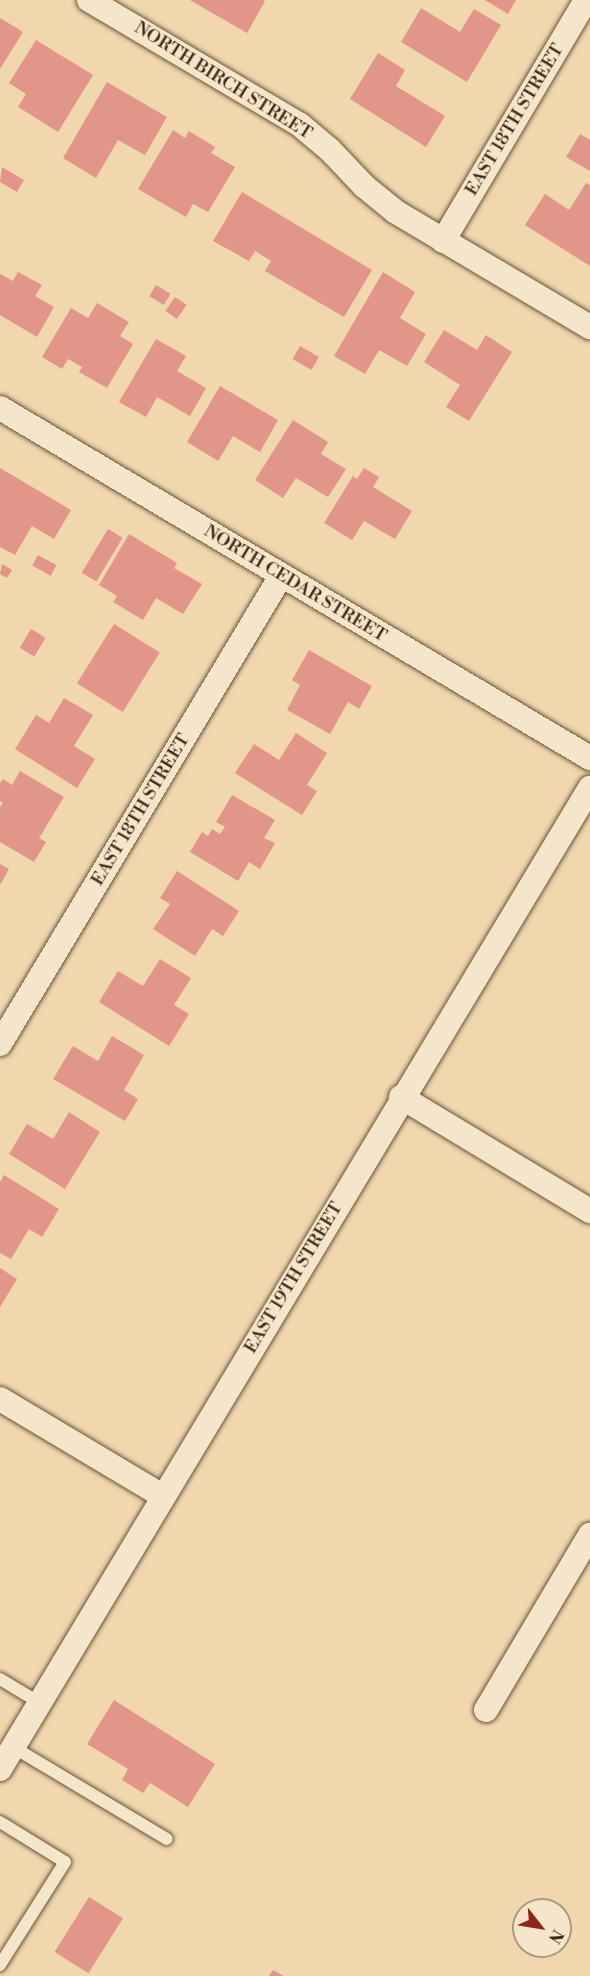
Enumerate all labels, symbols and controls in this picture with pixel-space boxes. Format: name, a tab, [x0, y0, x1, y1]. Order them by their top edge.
street label: NORTH BIRCH STREET	[130, 17, 316, 145]
street label: EAST 18TH STREET	[461, 40, 569, 200]
street label: NORTH CEDAR STREET	[200, 521, 390, 647]
street label: EAST 18TH STREET	[87, 730, 195, 890]
street label: EAST 19TH STREET	[240, 1198, 348, 1358]
north arrow	[512, 1898, 572, 1958]
text: N	[544, 1926, 568, 1947]

